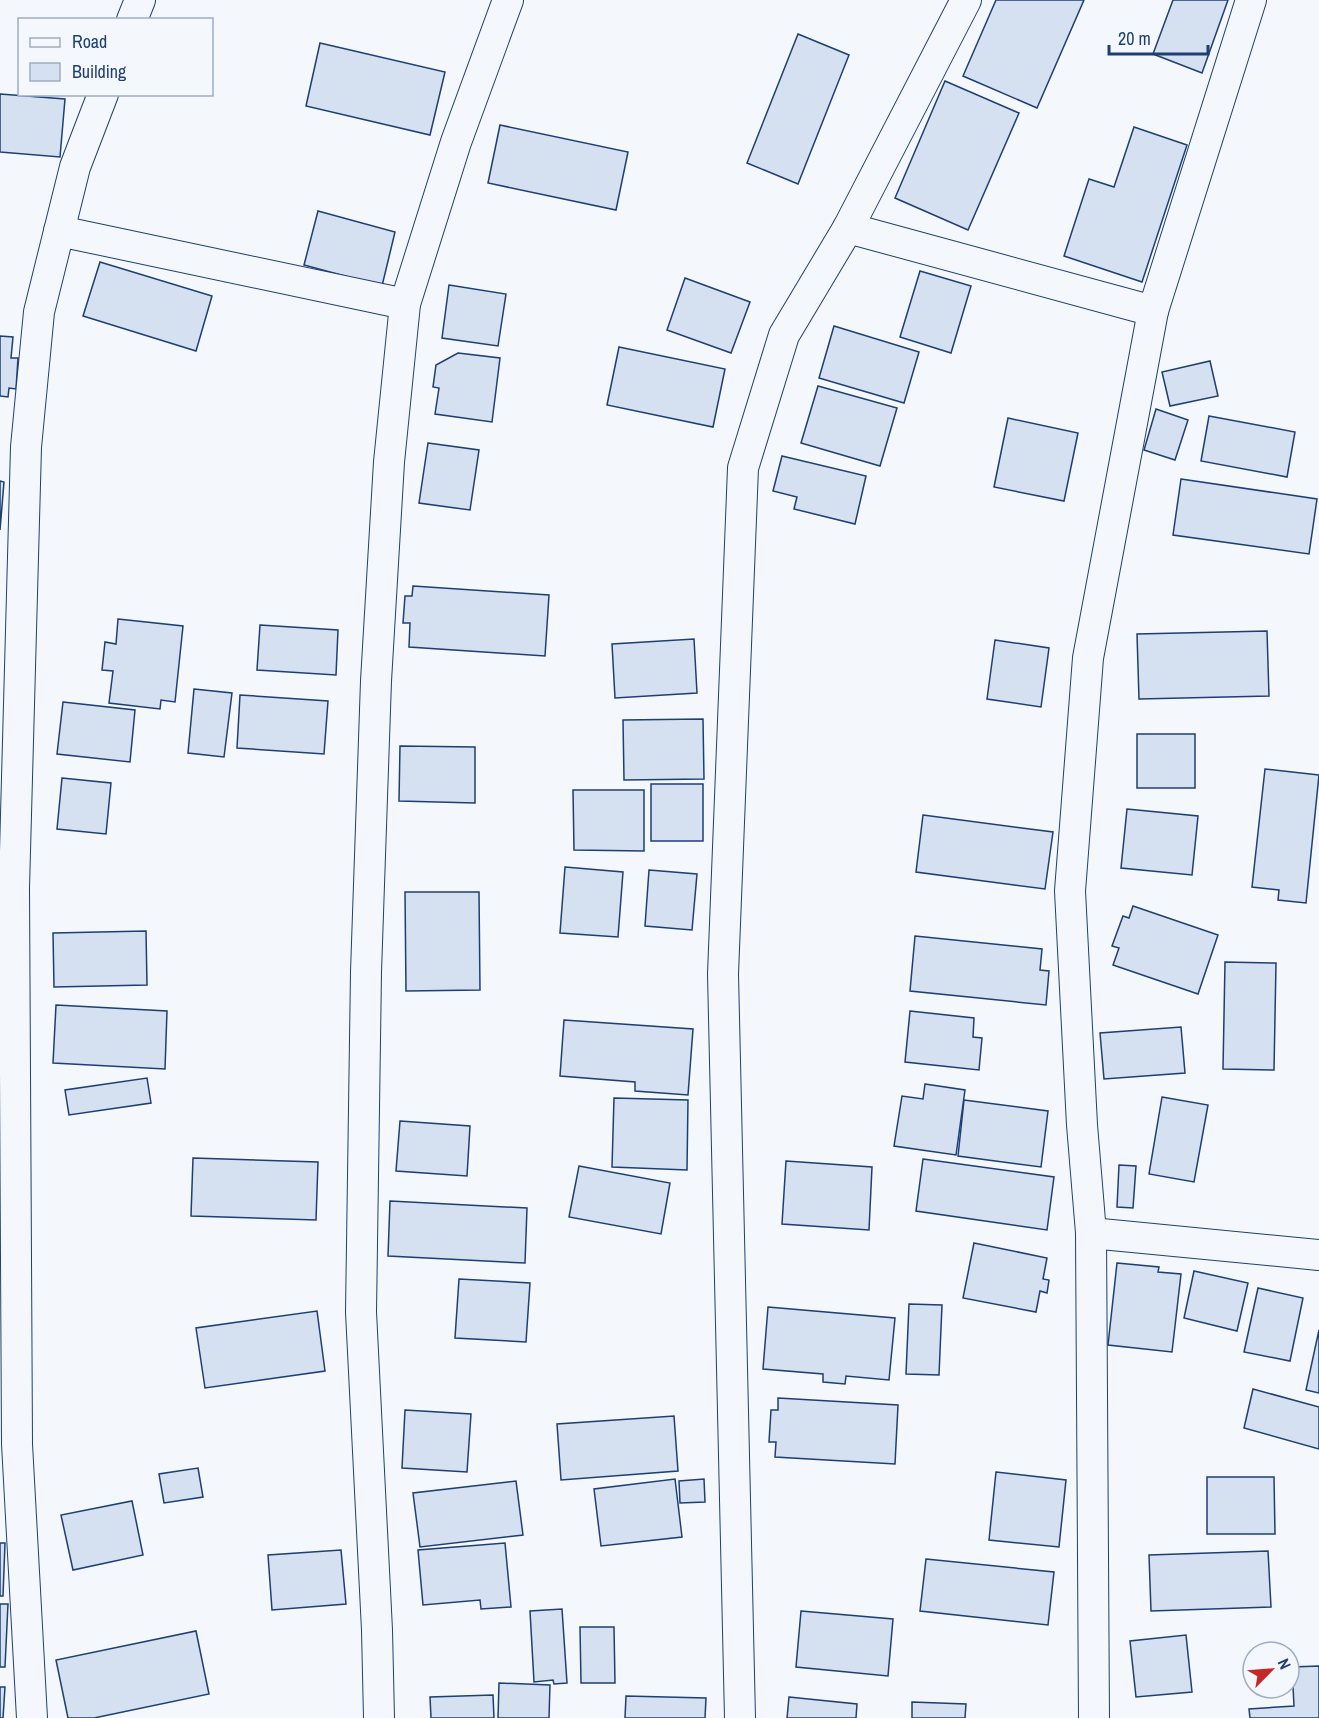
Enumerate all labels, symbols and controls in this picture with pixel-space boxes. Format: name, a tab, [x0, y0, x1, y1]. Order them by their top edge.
legend	[18, 18, 213, 96]
scale bar	[1109, 18, 1208, 56]
text: 20 m	[1118, 26, 1151, 51]
text: Road	[72, 29, 107, 54]
text: Building	[72, 59, 127, 84]
north arrow	[1241, 1640, 1301, 1700]
text: N	[1273, 1655, 1297, 1673]

